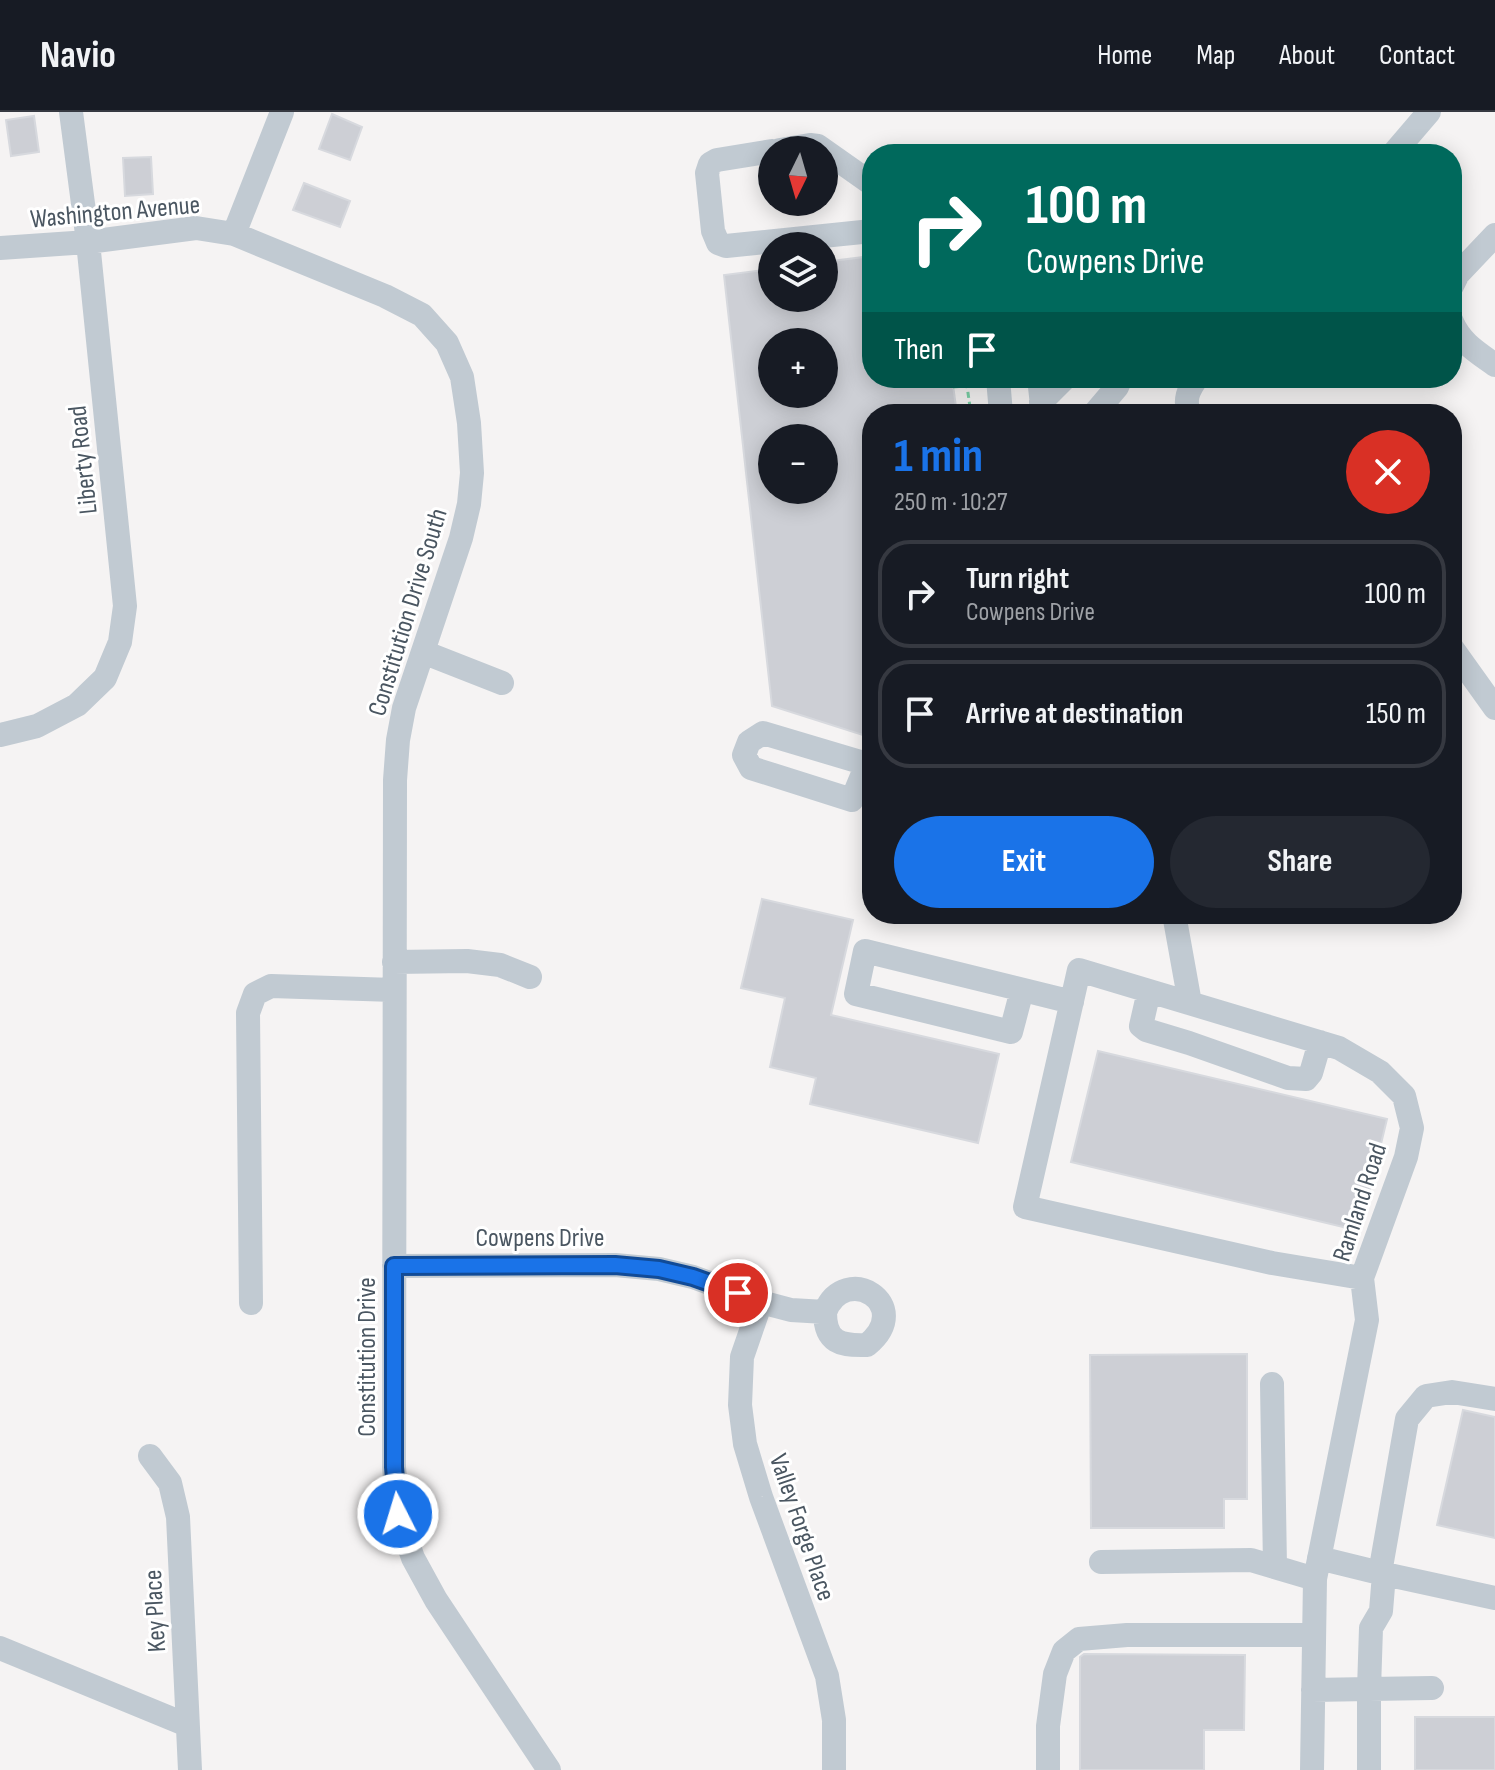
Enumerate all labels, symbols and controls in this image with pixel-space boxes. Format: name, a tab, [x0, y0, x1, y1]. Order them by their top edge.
text: Navio	[40, 33, 116, 78]
text: Home	[1097, 39, 1152, 72]
text: Map	[1196, 39, 1235, 72]
text: About	[1279, 39, 1335, 72]
text: Contact	[1379, 39, 1455, 72]
north arrow	[758, 136, 838, 216]
map controls	[758, 136, 838, 504]
text: 100 m	[1026, 173, 1147, 240]
icon: right	[894, 176, 998, 280]
street label: Washington Avenue	[29, 190, 201, 235]
button: layers	[758, 232, 838, 312]
text: Cowpens Drive	[1026, 241, 1204, 284]
button: +	[758, 328, 838, 408]
icon: arrive	[960, 328, 1004, 372]
text: Then	[894, 332, 944, 368]
street label: Liberty Road	[62, 404, 105, 516]
button: −	[758, 424, 838, 504]
text: 1 min	[894, 428, 983, 485]
button: close	[1346, 430, 1430, 514]
text: 250 m · 10:27	[894, 487, 1007, 518]
street label: Constitution Drive South	[362, 505, 455, 720]
text: Turn right	[966, 561, 1069, 597]
icon: right	[898, 572, 942, 616]
text: 100 m	[1365, 576, 1426, 612]
text: Cowpens Drive	[966, 597, 1095, 628]
icon: arrive	[898, 692, 942, 736]
text: Arrive at destination	[966, 696, 1183, 732]
text: 150 m	[1366, 696, 1426, 732]
button: Exit	[894, 816, 1154, 908]
button: Share	[1170, 816, 1430, 908]
street label: Ramland Road	[1327, 1139, 1394, 1266]
street label: Cowpens Drive	[476, 1223, 604, 1254]
pin	[704, 1259, 772, 1327]
icon: arrive	[716, 1271, 760, 1315]
street label: Constitution Drive	[352, 1277, 383, 1437]
street label: Valley Forge Place	[762, 1450, 841, 1605]
position arrow	[356, 1472, 440, 1556]
street label: Key Place	[138, 1569, 173, 1653]

